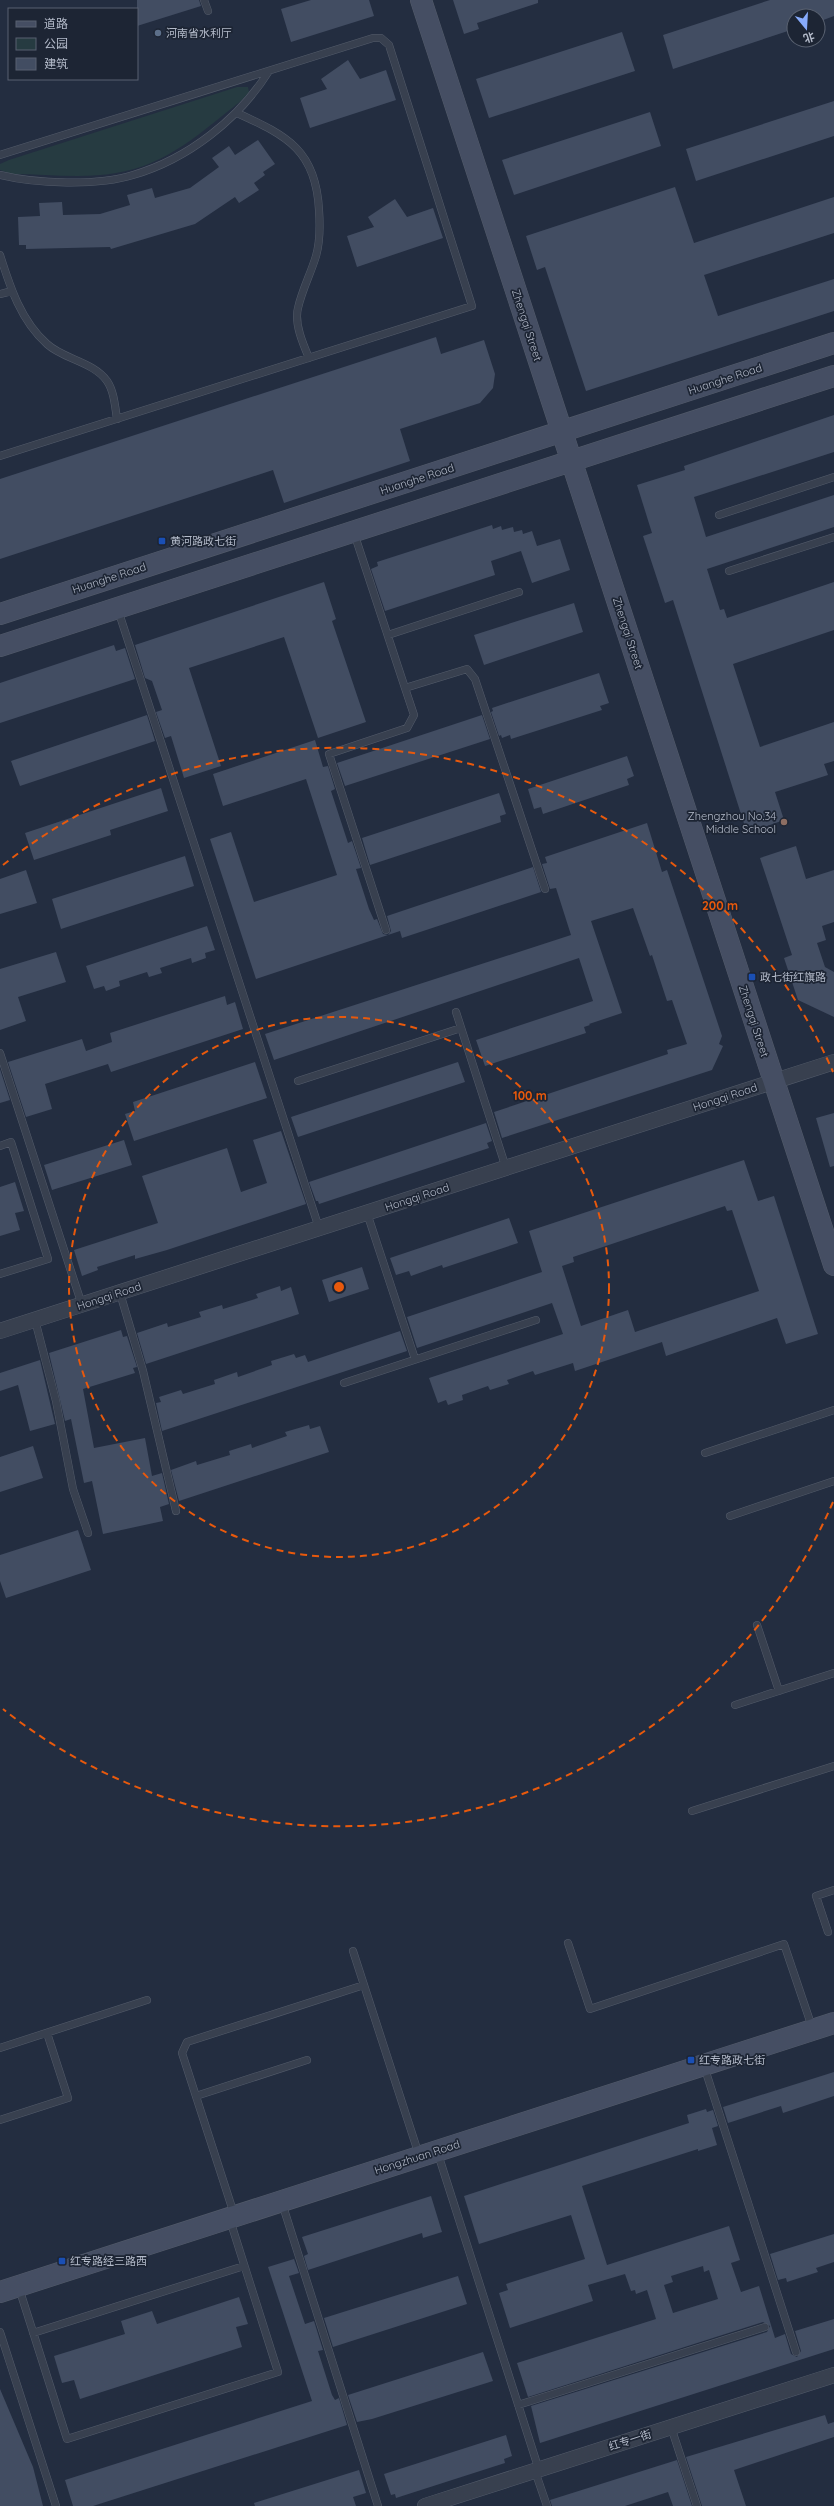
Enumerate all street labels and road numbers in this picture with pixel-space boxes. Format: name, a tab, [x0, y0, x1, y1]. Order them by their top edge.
street label: Zhengqi Street	[509, 287, 545, 363]
street label: Huanghe Road	[686, 360, 764, 398]
street label: Huanghe Road	[378, 460, 456, 498]
street label: Huanghe Road	[70, 559, 148, 597]
street label: Zhengqi Street	[610, 595, 646, 671]
street label: Zhengqi Street	[736, 983, 772, 1059]
street label: Hongqi Road	[691, 1080, 759, 1114]
street label: Hongqi Road	[383, 1180, 451, 1214]
street label: Hongqi Road	[75, 1279, 143, 1313]
street label: Hongzhuan Road	[373, 2137, 461, 2177]
street label: 红专一街	[607, 2427, 653, 2453]

